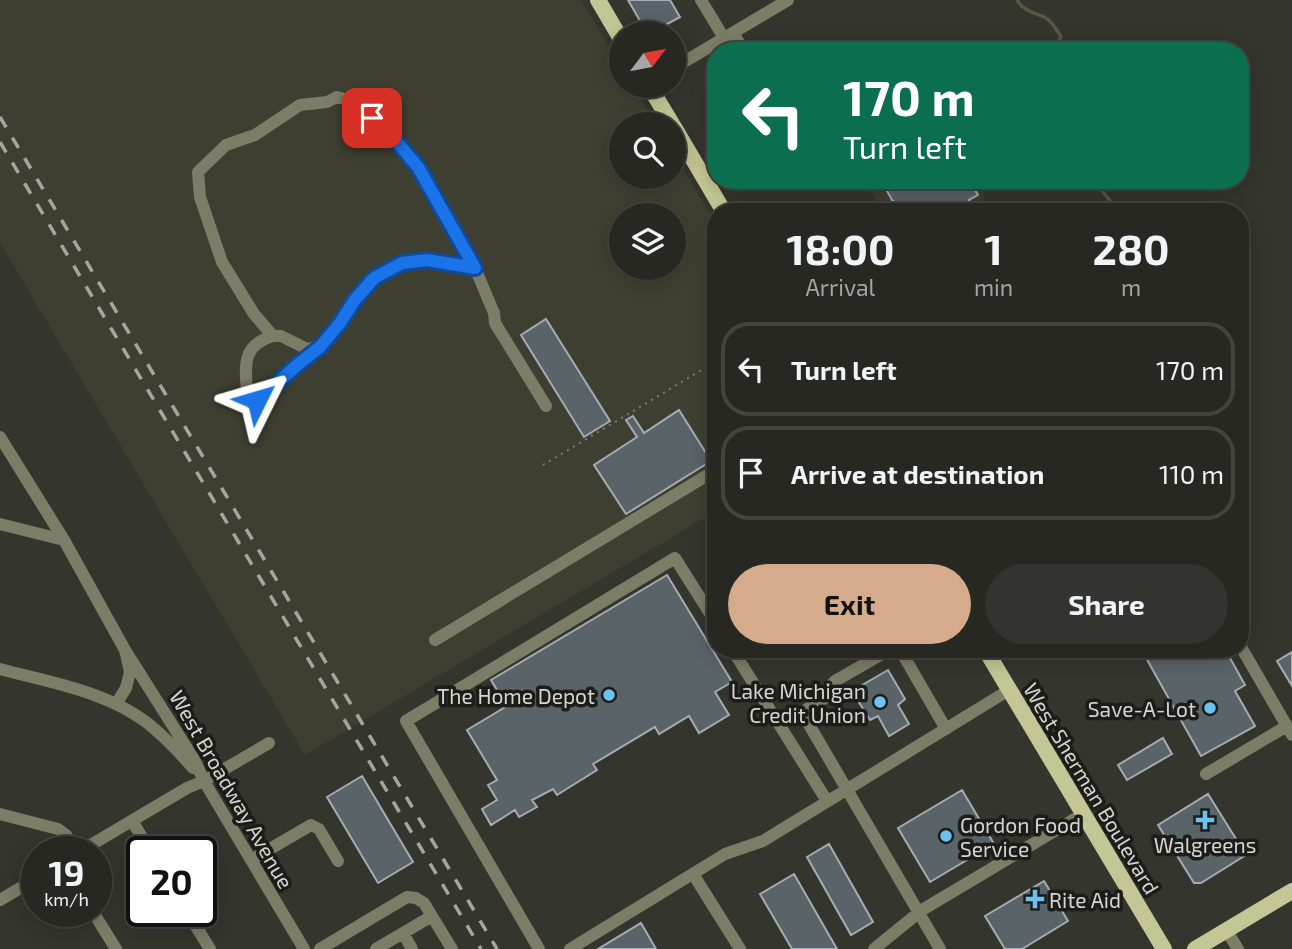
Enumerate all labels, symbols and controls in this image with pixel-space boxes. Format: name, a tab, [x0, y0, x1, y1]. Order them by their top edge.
north arrow	[609, 21, 686, 98]
map controls	[609, 21, 686, 280]
text: 170 m	[843, 67, 975, 126]
icon: left	[728, 70, 819, 161]
pin	[342, 88, 402, 148]
icon: arrive	[353, 99, 391, 137]
button: search	[609, 112, 686, 189]
text: Turn left	[843, 127, 967, 165]
button: layers	[609, 203, 686, 280]
text: 18:00	[786, 223, 895, 273]
text: 1	[984, 223, 1003, 273]
text: 280	[1093, 223, 1170, 273]
text: Arrival	[805, 273, 875, 301]
text: min	[974, 273, 1013, 301]
text: m	[1121, 273, 1141, 301]
icon: left	[732, 350, 770, 388]
text: Turn left	[791, 354, 897, 385]
text: 170 m	[1156, 354, 1224, 385]
position arrow	[220, 363, 294, 437]
icon: arrive	[732, 454, 770, 492]
text: Arrive at destination	[791, 458, 1044, 489]
text: 110 m	[1159, 458, 1224, 489]
button: Exit	[728, 564, 971, 644]
button: Share	[985, 564, 1228, 644]
place label: Lake Michigan Credit Union	[731, 678, 866, 727]
street label: West Sherman Boulevard	[1019, 678, 1165, 898]
place label: The Home Depot	[437, 683, 595, 708]
street label: West Broadway Avenue	[165, 685, 299, 893]
marker: The Home Depot	[601, 687, 617, 703]
marker: Lake Michigan Credit Union	[872, 694, 888, 710]
place label: Save-A-Lot	[1088, 696, 1196, 721]
marker: Save-A-Lot	[1202, 700, 1218, 716]
place label: Gordon Food Service	[960, 812, 1081, 861]
marker: Walgreens	[1197, 812, 1213, 828]
marker: Gordon Food Service	[938, 828, 954, 844]
place label: Walgreens	[1154, 832, 1256, 857]
speed limit sign: 20	[126, 836, 217, 927]
text: 19	[49, 851, 84, 893]
place label: Rite Aid	[1049, 887, 1121, 912]
text: km/h	[44, 888, 89, 910]
marker: Rite Aid	[1027, 891, 1043, 907]

